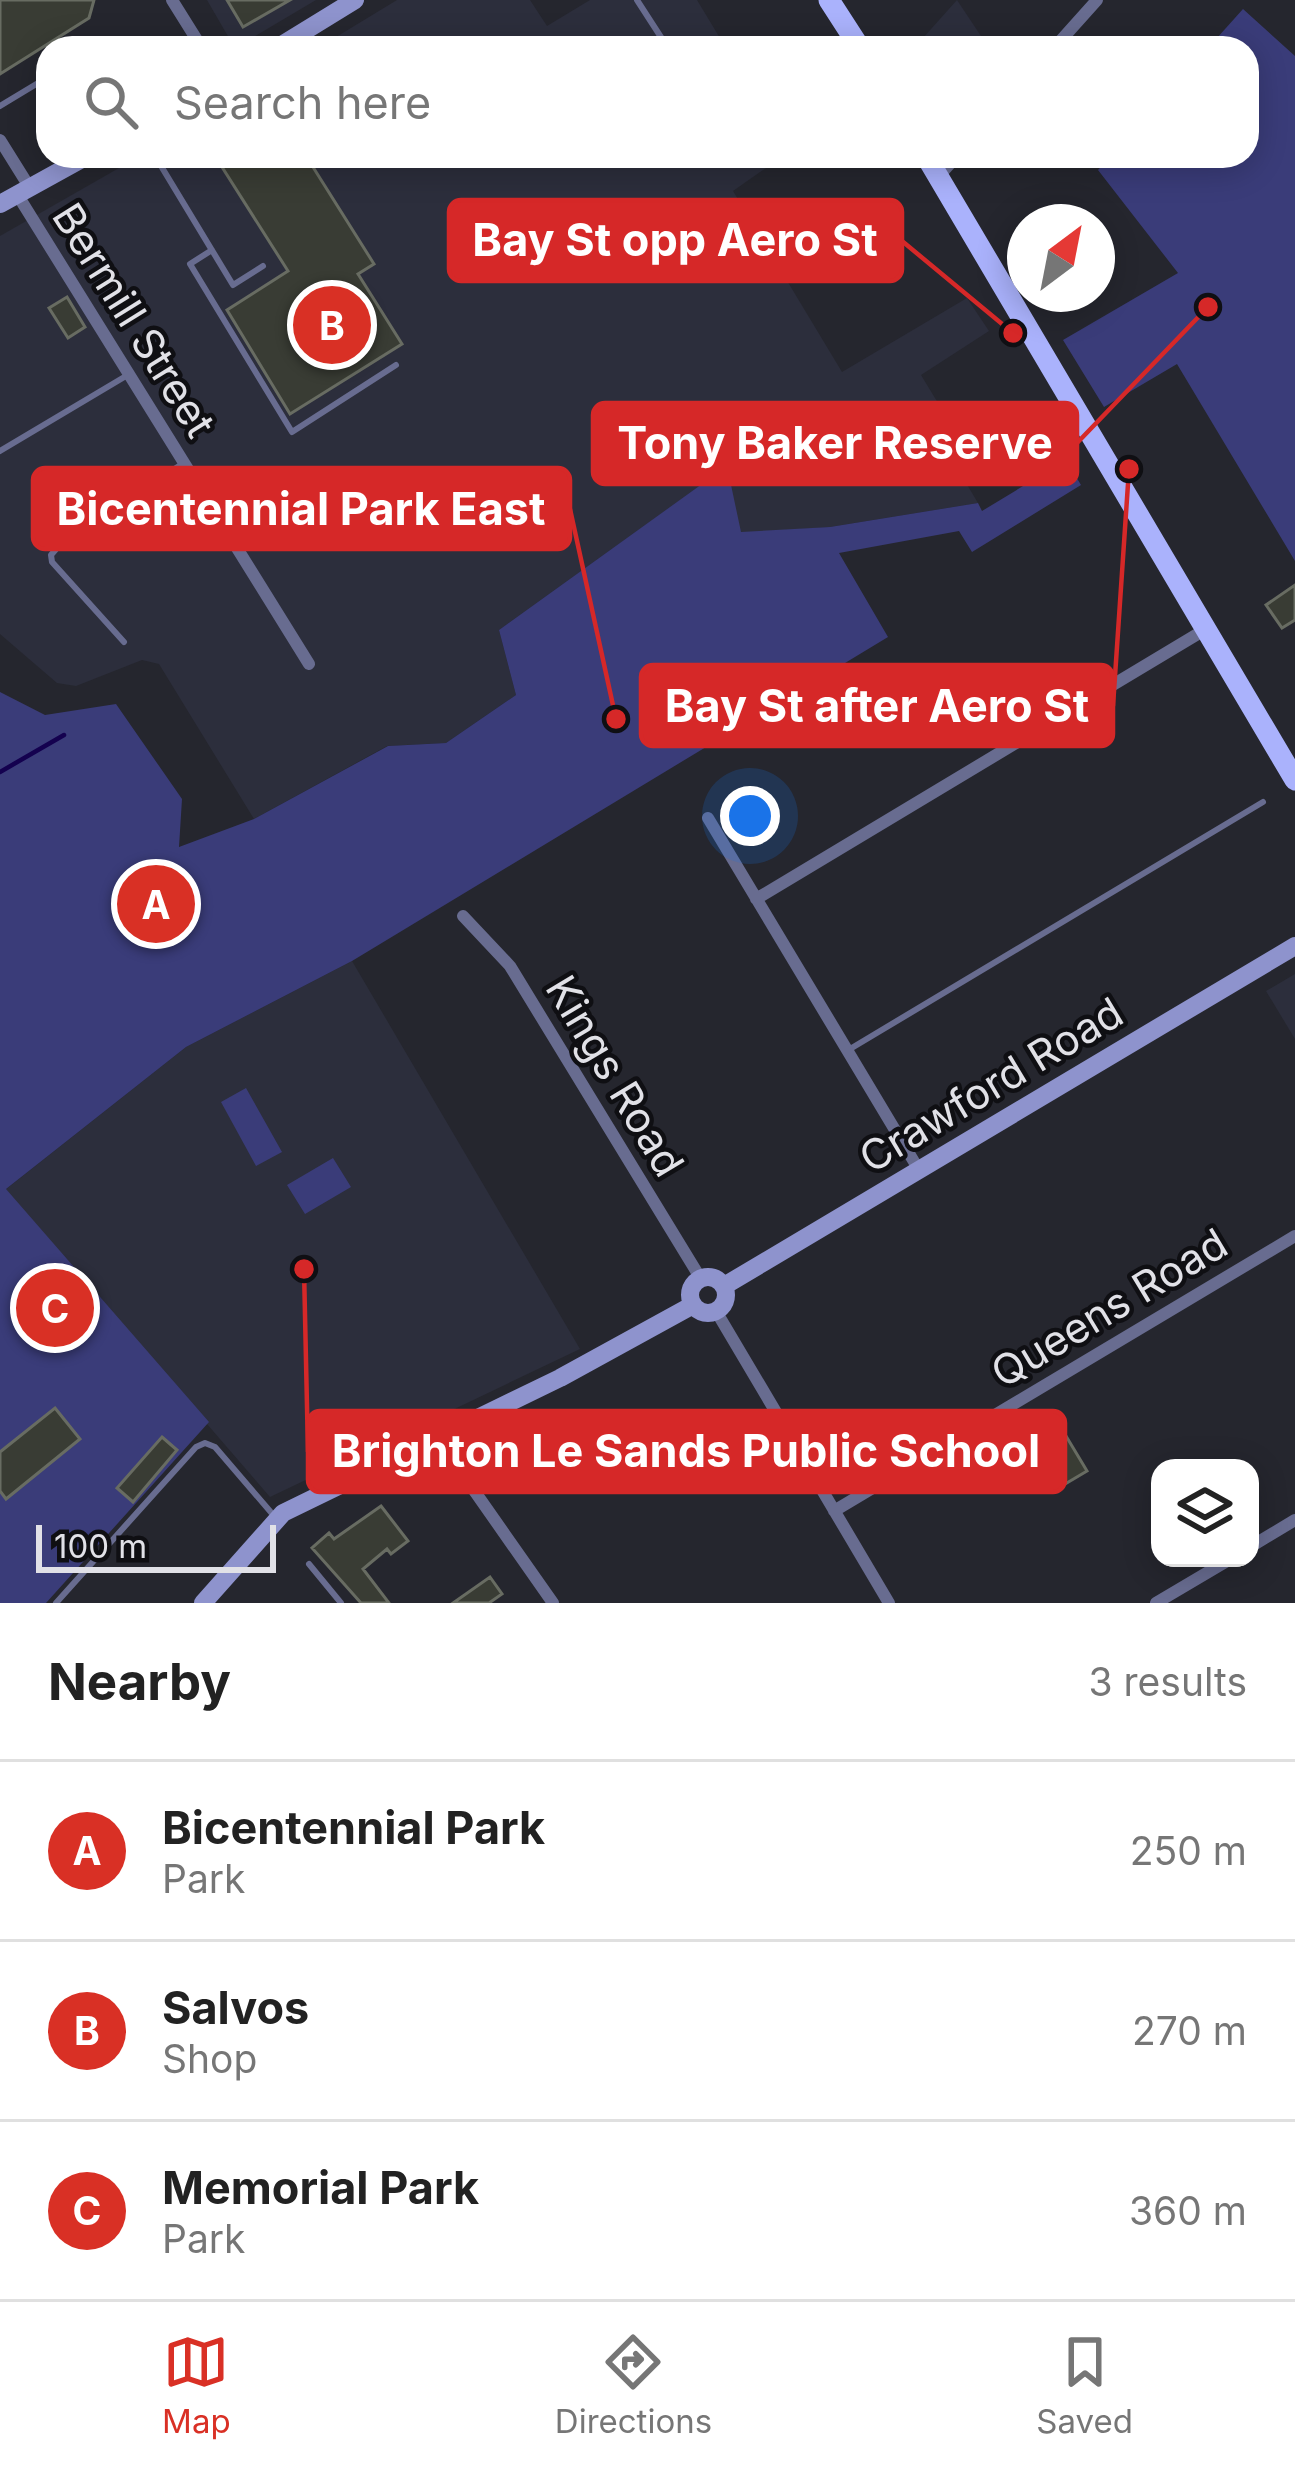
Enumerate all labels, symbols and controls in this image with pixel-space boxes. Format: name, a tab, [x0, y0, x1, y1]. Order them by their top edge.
search box	[36, 36, 1259, 168]
icon: search	[78, 69, 144, 135]
text: Search here	[174, 75, 431, 130]
street label: Bermill Street	[42, 193, 227, 446]
callout: Bay St opp Aero St	[449, 200, 902, 281]
north arrow	[1007, 204, 1115, 312]
text: Bay St opp Aero St	[472, 212, 878, 267]
pin: B	[293, 280, 371, 370]
callout: Tony Baker Reserve	[593, 403, 1077, 484]
text: Tony Baker Reserve	[617, 415, 1053, 470]
callout: Bicentennial Park East	[33, 468, 570, 549]
text: Bicentennial Park East	[57, 481, 545, 536]
callout: Bay St after Aero St	[641, 665, 1113, 746]
text: Bay St after Aero St	[665, 678, 1089, 733]
your location	[720, 786, 780, 846]
pin: A	[117, 859, 195, 949]
street label: Kings Road	[536, 966, 695, 1185]
street label: Crawford Road	[850, 986, 1132, 1183]
street label: Queens Road	[982, 1217, 1236, 1398]
pin: C	[16, 1263, 94, 1353]
callout: Brighton Le Sands Public School	[308, 1411, 1065, 1492]
text: Brighton Le Sands Public School	[332, 1423, 1040, 1478]
map controls	[1151, 1459, 1259, 1567]
button: layers	[1151, 1459, 1259, 1567]
scale bar	[36, 1519, 276, 1572]
text: 100 m	[54, 1526, 147, 1566]
text: Nearby	[48, 1651, 231, 1712]
text: 3 results	[1089, 1658, 1247, 1705]
text: Bicentennial Park	[162, 1800, 545, 1855]
text: A	[72, 1827, 102, 1874]
text: 250 m	[1130, 1827, 1247, 1874]
text: Park	[162, 1855, 246, 1902]
text: Salvos	[162, 1980, 309, 2035]
text: B	[74, 2007, 100, 2054]
text: 270 m	[1132, 2007, 1247, 2054]
text: Shop	[162, 2035, 257, 2082]
text: Memorial Park	[162, 2160, 479, 2215]
text: C	[73, 2187, 101, 2234]
text: 360 m	[1129, 2187, 1247, 2234]
text: Park	[162, 2215, 246, 2262]
tab: Map	[162, 2329, 231, 2441]
tab: Directions	[555, 2329, 712, 2441]
tab: Saved	[1036, 2329, 1133, 2441]

